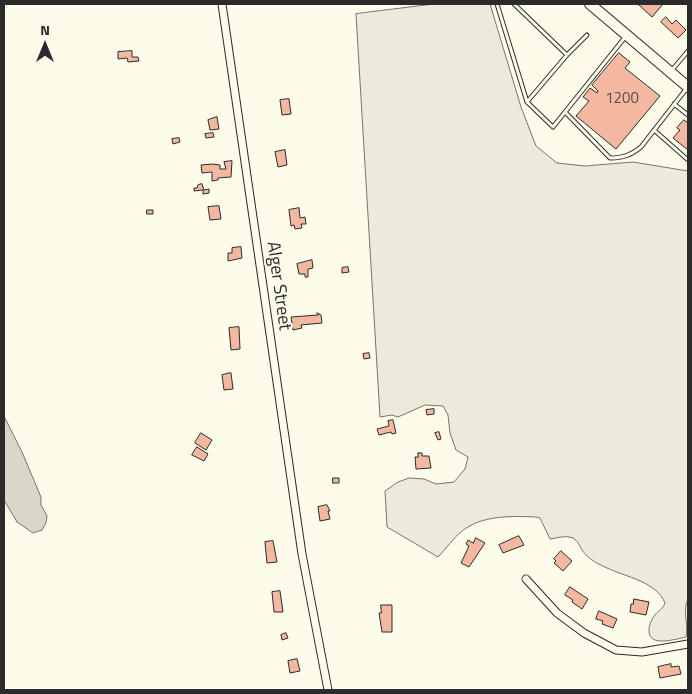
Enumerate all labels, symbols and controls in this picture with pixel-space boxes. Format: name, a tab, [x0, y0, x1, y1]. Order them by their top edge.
text: N	[40, 19, 50, 40]
north arrow	[20, 20, 70, 70]
house number: 1200	[605, 90, 639, 108]
street label: Alger Street	[261, 240, 295, 332]

